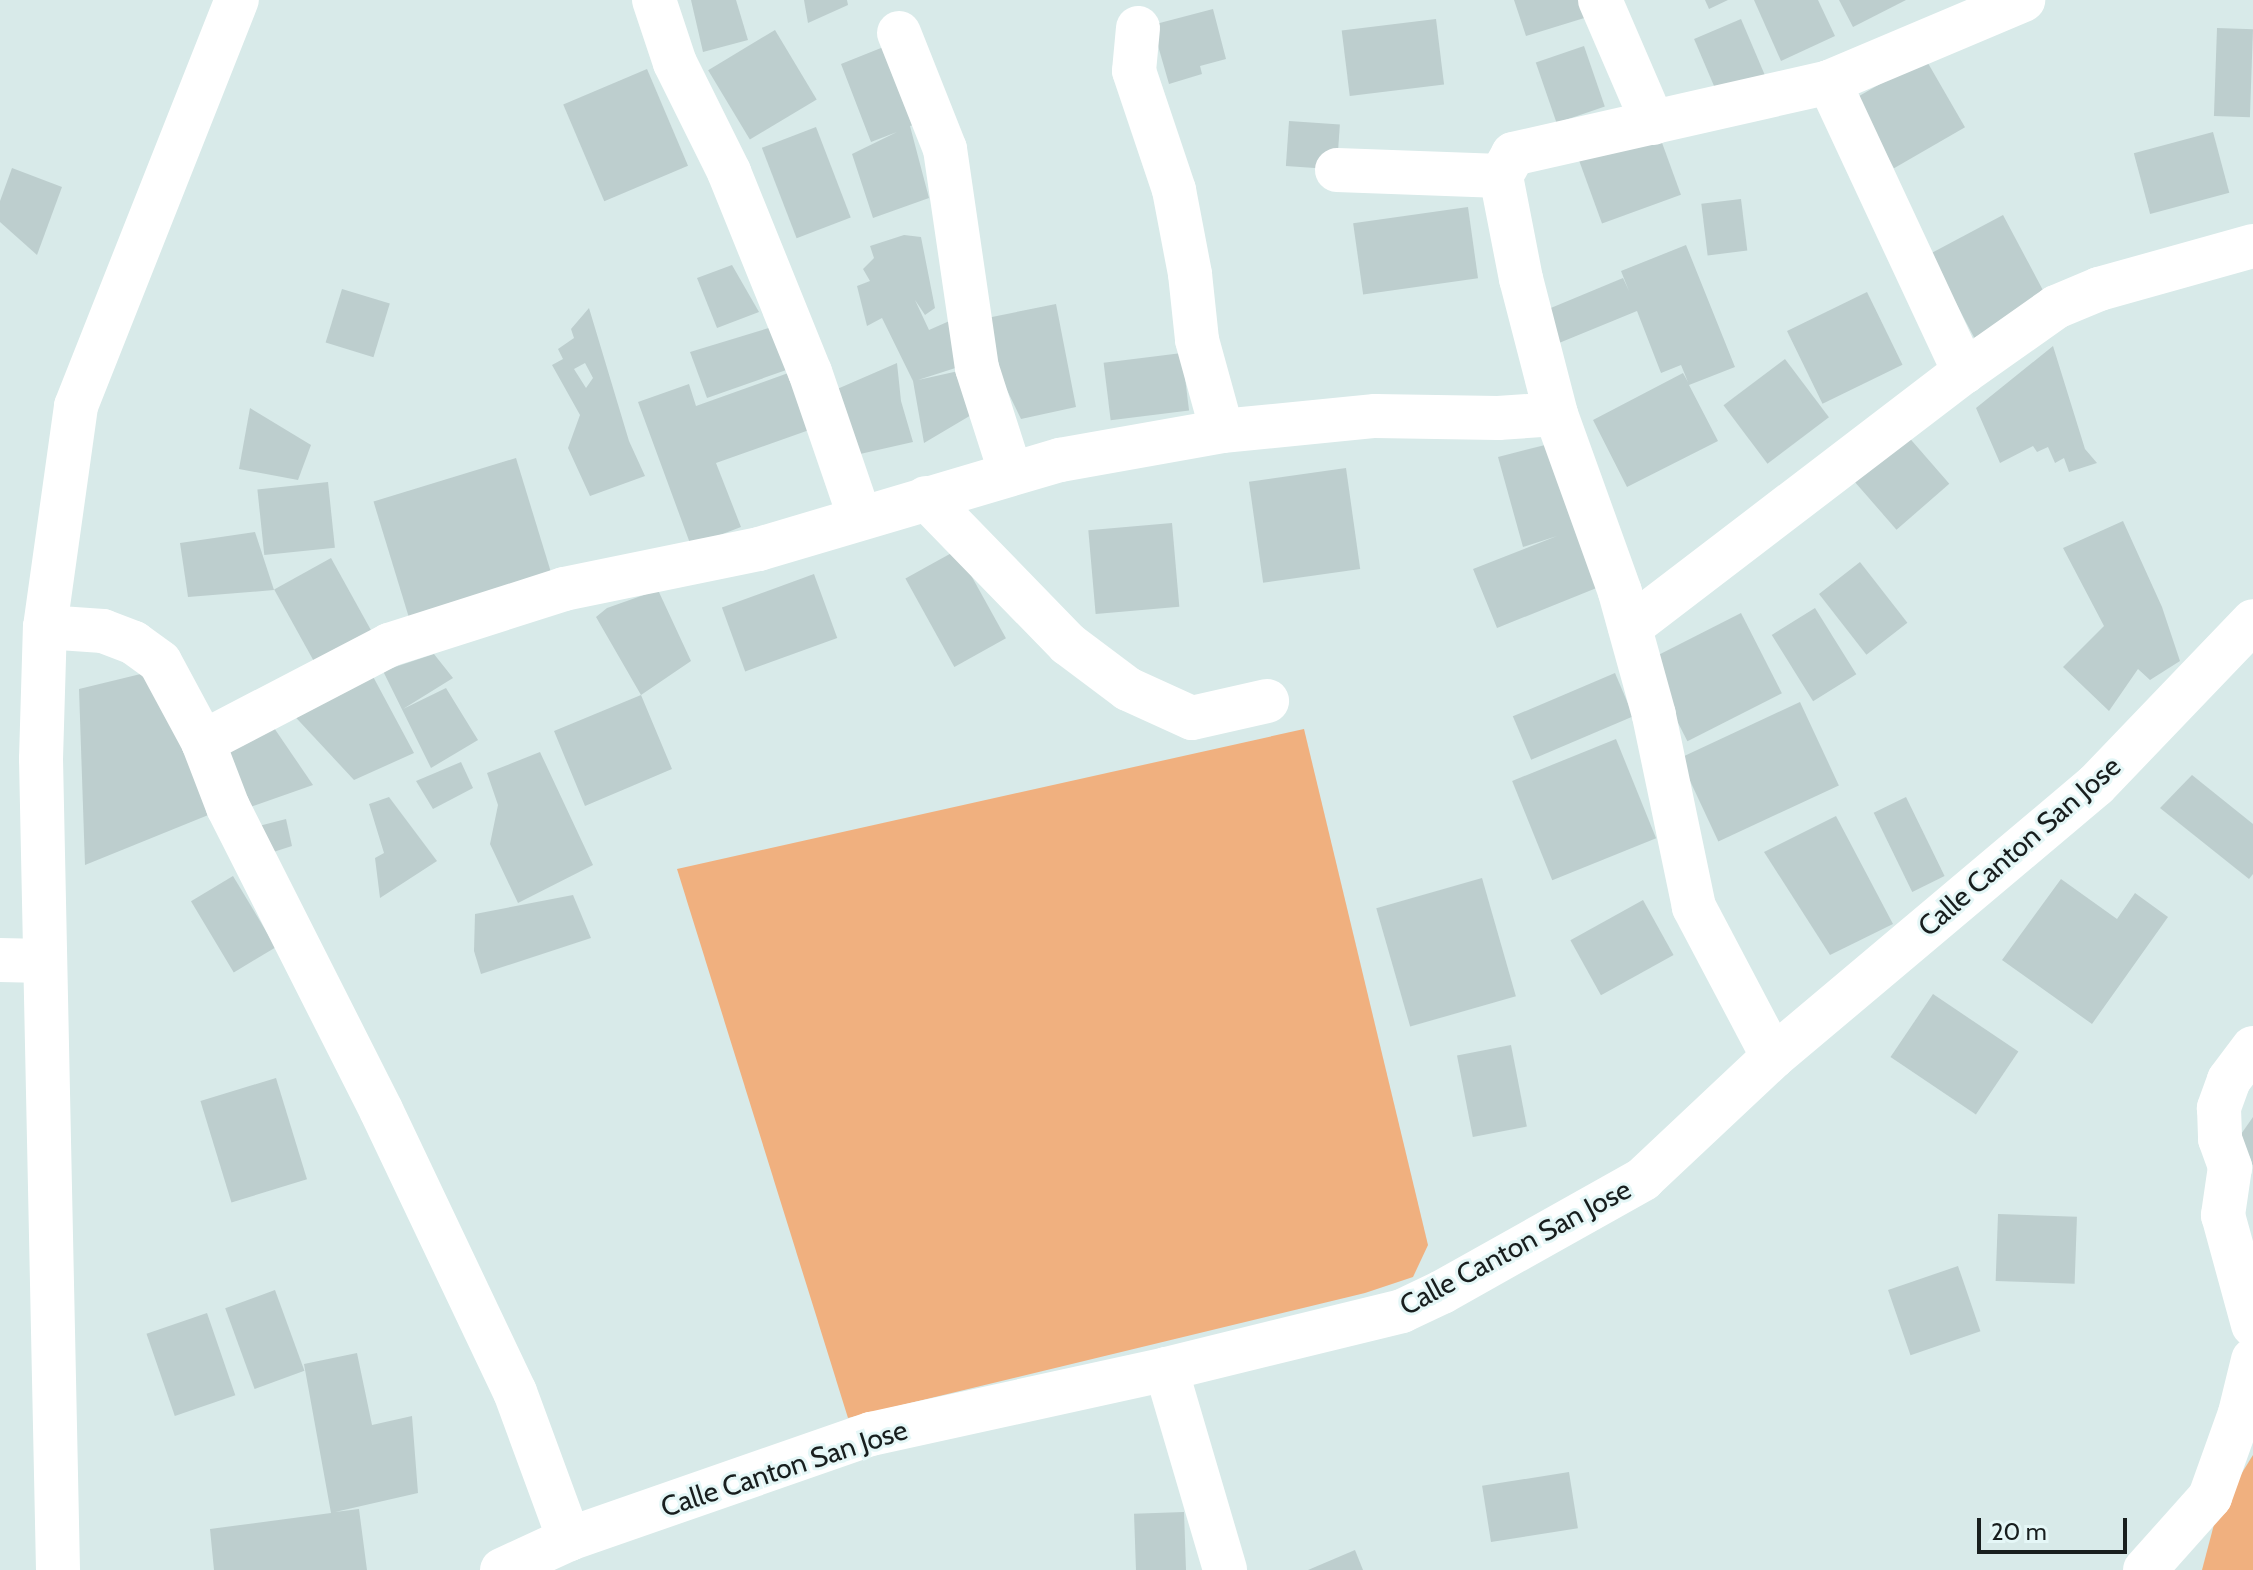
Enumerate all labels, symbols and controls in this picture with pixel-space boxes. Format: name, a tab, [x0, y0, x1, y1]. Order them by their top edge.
street label: Calle Canton San Jose	[1911, 749, 2127, 943]
street label: Calle Canton San Jose	[1394, 1172, 1636, 1322]
street label: Calle Canton San Jose	[657, 1412, 911, 1524]
scale bar	[1981, 1502, 2131, 1552]
text: 20 m	[1991, 1517, 2047, 1546]

